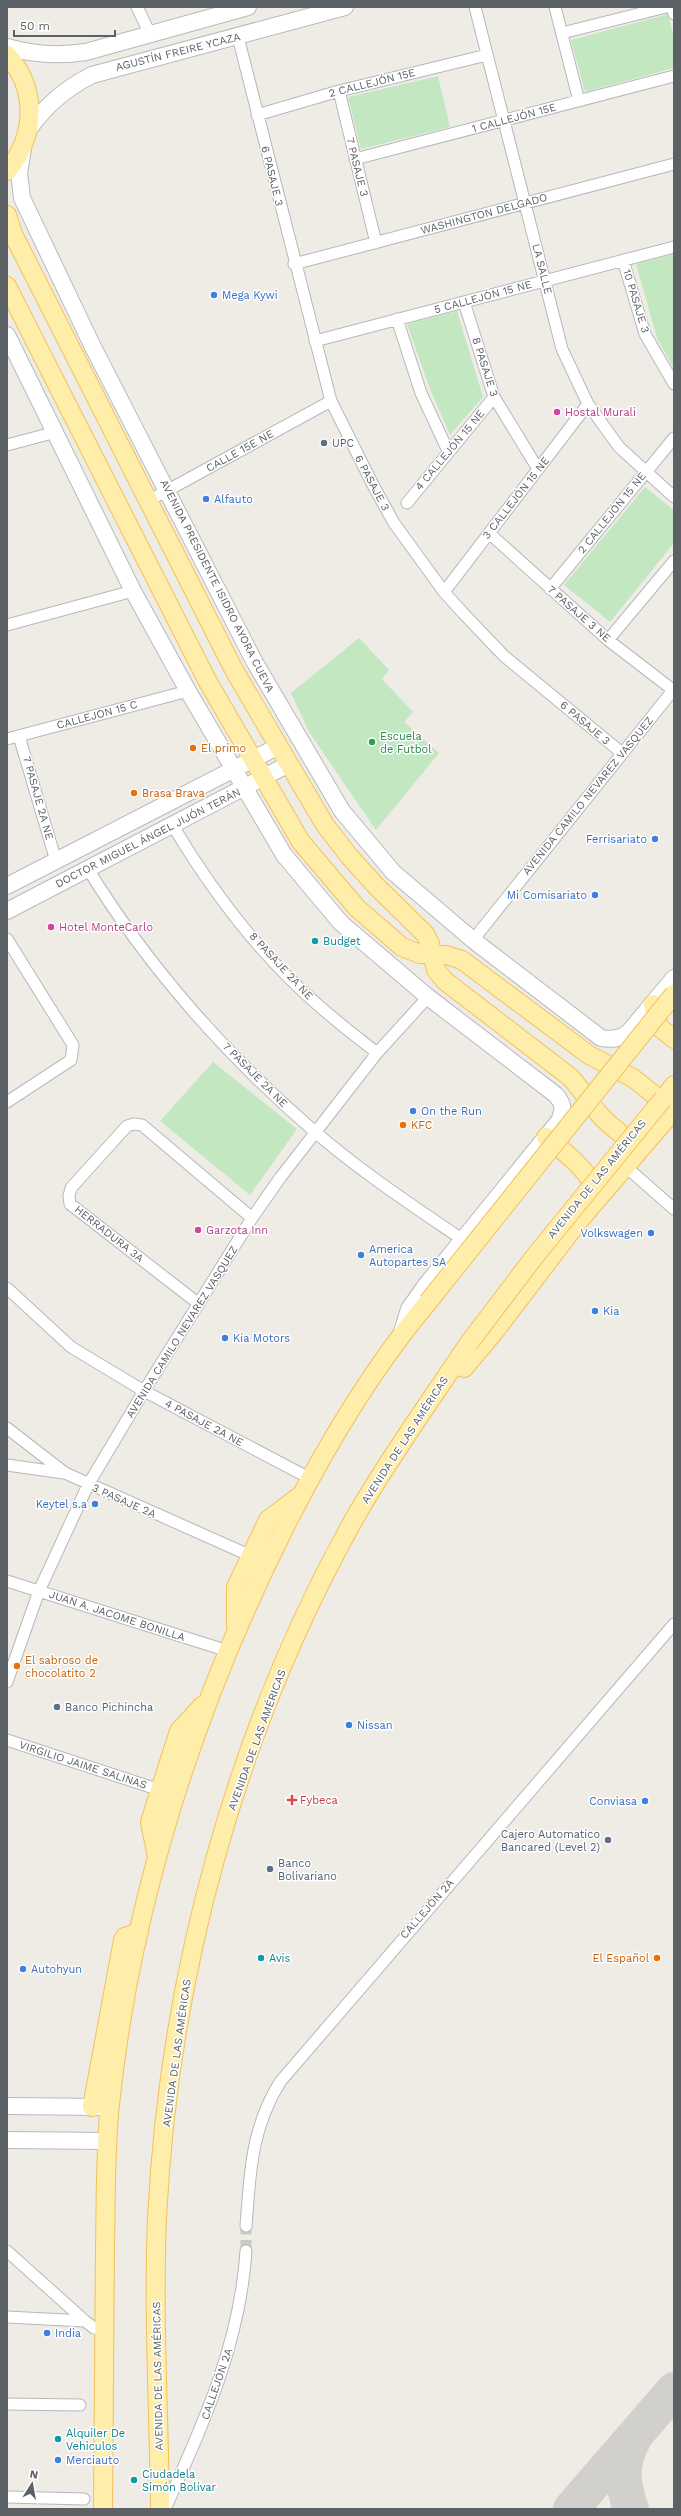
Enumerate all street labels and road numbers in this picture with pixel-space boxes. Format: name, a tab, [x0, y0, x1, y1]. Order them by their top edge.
street label: AGUSTÍN FREIRE YCAZA	[114, 29, 242, 74]
street label: 2 CALLEJÓN 15E	[327, 65, 417, 100]
street label: 1 CALLEJÓN 15E	[470, 100, 558, 135]
street label: 7 PASAJE 3	[343, 136, 371, 198]
street label: 6 PASAJE 3	[258, 145, 286, 207]
street label: WASHINGTON DELGADO	[419, 191, 549, 237]
street label: LA SALLE	[529, 242, 555, 296]
street label: 10 PASAJE 3	[620, 268, 652, 334]
street label: 5 CALLEJÓN 15 NE	[432, 277, 533, 316]
street label: 8 PASAJE 3	[469, 336, 501, 398]
street label: 4 CALLEJÓN 15 NE	[412, 407, 487, 493]
street label: CALLE 15E NE	[204, 427, 276, 475]
street label: 6 PASAJE 3	[352, 453, 392, 513]
street label: 3 CALLEJÓN 15 NE	[479, 454, 552, 542]
street label: 2 CALLEJÓN 15 NE	[575, 469, 649, 556]
street label: AVENIDA PRESIDENTE ISIDRO AYORA CUEVA	[157, 477, 277, 695]
street label: 7 PASAJE 3 NE	[545, 583, 613, 645]
street label: CALLEJON 15 C	[55, 698, 139, 732]
street label: 6 PASAJE 3	[557, 698, 613, 748]
street label: AVENIDA CAMILO NEVAREZ VASQUEZ	[520, 714, 656, 878]
street label: 7 PASAJE 2A NE	[20, 755, 56, 841]
street label: DOCTOR MIGUEL ÁNGEL JIJÓN TERÁN	[53, 784, 243, 891]
street label: 8 PASAJE 2A NE	[247, 930, 315, 1002]
street label: 7 PASAJE 2A NE	[220, 1040, 290, 1110]
street label: AVENIDA DE LAS AMÉRICAS	[544, 1116, 649, 1241]
street label: HERRADURA 3A	[72, 1203, 146, 1265]
street label: AVENIDA CAMILO NEVAREZ VASQUEZ	[123, 1244, 241, 1420]
street label: AVENIDA DE LAS AMÉRICAS	[358, 1373, 451, 1506]
street label: 4 PASAJE 2A NE	[162, 1397, 246, 1449]
street label: 3 PASAJE 2A	[90, 1481, 158, 1521]
street label: JUAN A. JACOME BONILLA	[47, 1588, 187, 1644]
street label: AVENIDA DE LAS AMÉRICAS	[224, 1667, 289, 1812]
street label: VIRGILIO JAIME SALINAS	[18, 1738, 148, 1792]
street label: CALLEJÓN 2A	[397, 1876, 456, 1942]
street label: AVENIDA DE LAS AMÉRICAS	[159, 1978, 194, 2128]
street label: AVENIDA DE LAS AMÉRICAS	[149, 2301, 166, 2451]
street label: CALLEJÓN 2A	[198, 2346, 235, 2421]

